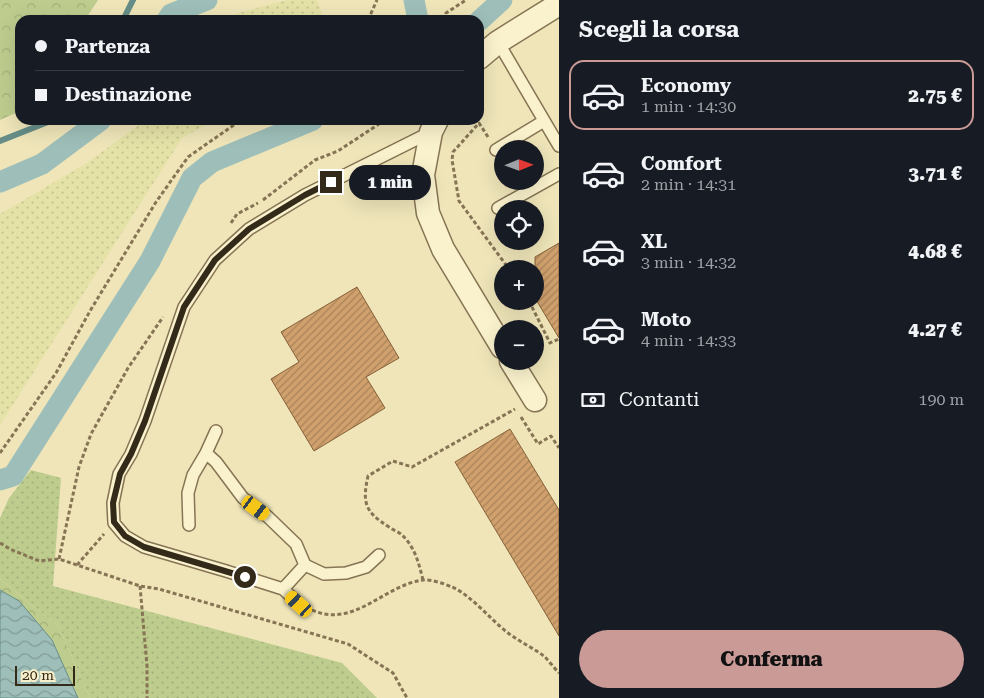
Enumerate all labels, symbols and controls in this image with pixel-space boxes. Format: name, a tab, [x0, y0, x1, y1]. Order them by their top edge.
text: Scegli la corsa	[579, 17, 739, 42]
text: Partenza	[65, 35, 150, 58]
icon: car	[581, 73, 626, 118]
text: Economy	[641, 74, 731, 97]
text: Destinazione	[65, 83, 192, 106]
text: 2.75 €	[908, 84, 962, 107]
text: 1 min · 14:30	[641, 97, 736, 116]
north arrow	[494, 140, 544, 190]
map controls	[494, 140, 544, 370]
icon: car	[581, 151, 626, 196]
text: Comfort	[641, 152, 722, 175]
text: 3.71 €	[908, 162, 962, 185]
callout: 1 min	[348, 164, 431, 200]
route end	[320, 171, 342, 193]
text: 1 min	[368, 173, 412, 192]
text: 2 min · 14:31	[641, 175, 736, 194]
button: locate	[494, 200, 544, 250]
icon: car	[581, 229, 626, 274]
text: XL	[641, 230, 667, 253]
text: 4.68 €	[908, 240, 962, 263]
text: 3 min · 14:32	[641, 253, 736, 272]
button: +	[494, 260, 544, 310]
icon: car	[581, 307, 626, 352]
text: Moto	[641, 308, 691, 331]
text: 4.27 €	[908, 318, 962, 341]
button: −	[494, 320, 544, 370]
text: 4 min · 14:33	[641, 331, 736, 350]
icon: cash	[579, 386, 607, 414]
text: Contanti	[619, 388, 699, 411]
text: 190 m	[918, 390, 964, 409]
car	[239, 493, 272, 523]
route start	[234, 566, 256, 588]
car	[282, 588, 315, 620]
button: Conferma	[579, 630, 964, 688]
scale bar	[15, 663, 75, 686]
text: 20 m	[22, 667, 54, 683]

